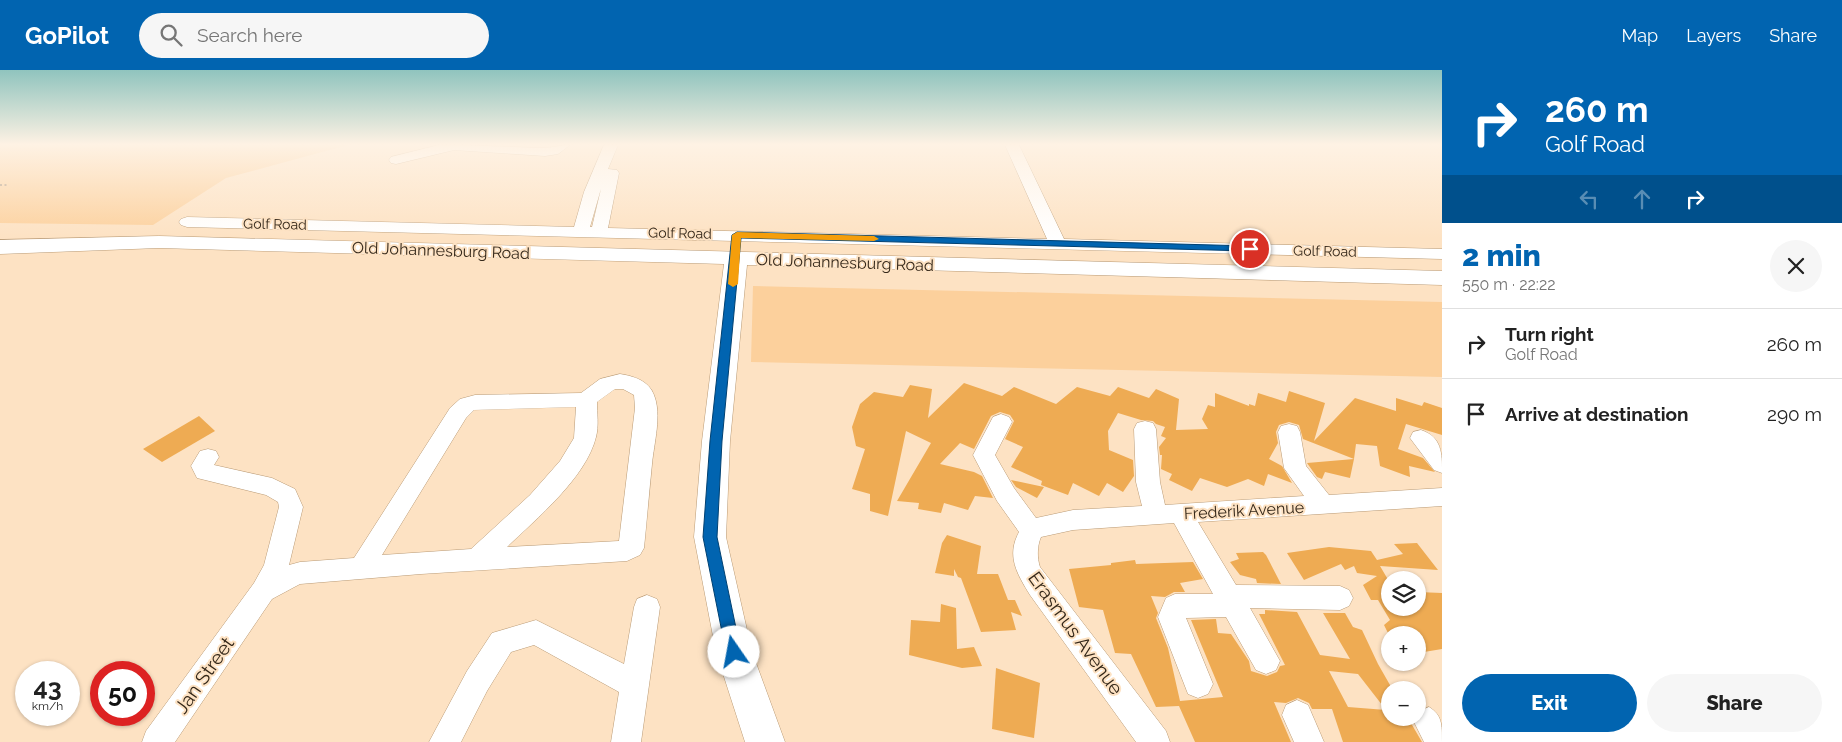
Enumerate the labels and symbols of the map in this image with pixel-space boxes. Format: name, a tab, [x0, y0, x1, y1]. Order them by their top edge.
street label: Golf Road	[243, 215, 307, 233]
street label: Golf Road	[648, 224, 712, 242]
pin	[1229, 228, 1271, 270]
street label: Old Johannesburg Road	[352, 238, 530, 263]
street label: Golf Road	[1293, 242, 1357, 260]
street label: Old Johannesburg Road	[756, 250, 934, 275]
street label: Frederik Avenue	[1184, 498, 1305, 523]
street label: Erasmus Avenue	[1024, 567, 1128, 699]
position arrow	[707, 625, 759, 677]
street label: Jan Street	[170, 632, 239, 717]
speed limit sign: 50	[90, 661, 155, 726]

